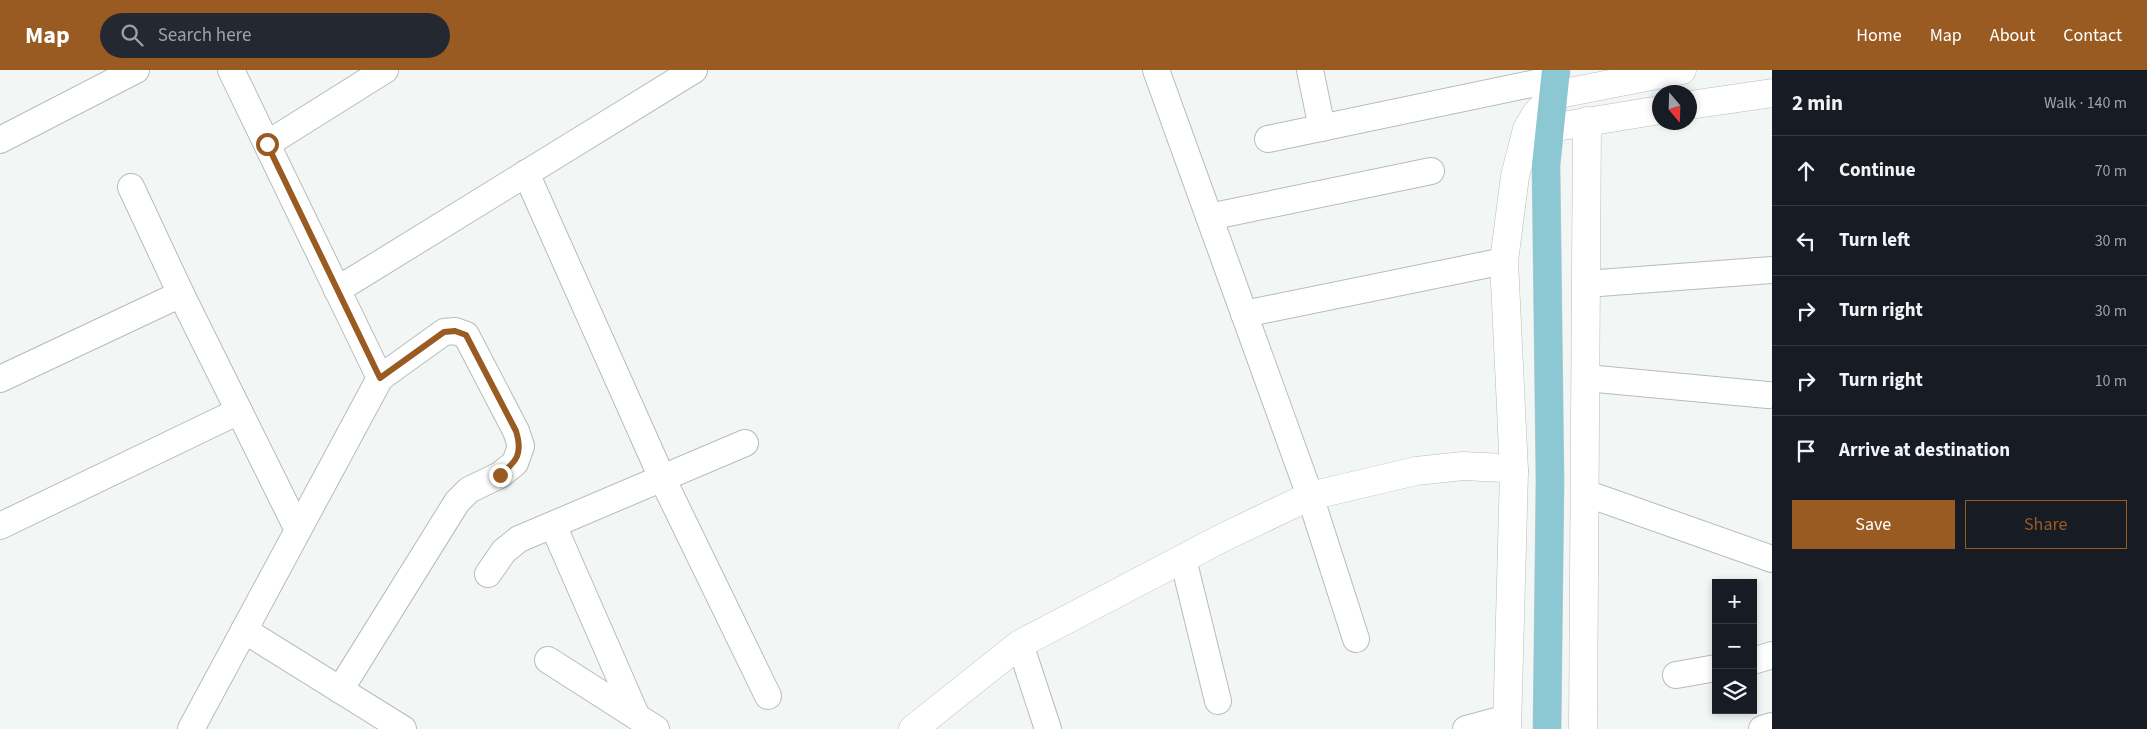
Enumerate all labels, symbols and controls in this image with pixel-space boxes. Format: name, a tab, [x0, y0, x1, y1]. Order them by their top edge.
search box	[100, 13, 450, 58]
text: Map	[25, 18, 70, 53]
icon: search	[118, 21, 146, 49]
text: Search here	[158, 22, 251, 49]
text: Home	[1856, 23, 1902, 48]
text: Map	[1930, 23, 1962, 48]
text: About	[1990, 23, 2035, 48]
text: Contact	[2063, 23, 2122, 48]
north arrow	[1652, 85, 1697, 130]
text: 2 min	[1792, 88, 1843, 118]
text: Walk · 140 m	[2044, 92, 2127, 114]
route start	[256, 133, 279, 156]
icon: ahead	[1792, 157, 1820, 185]
text: Continue	[1839, 157, 1916, 184]
text: 70 m	[2095, 160, 2127, 182]
icon: left	[1792, 227, 1820, 255]
text: Turn left	[1839, 227, 1910, 254]
text: 30 m	[2095, 230, 2127, 252]
icon: right	[1792, 297, 1820, 325]
text: Turn right	[1839, 297, 1923, 324]
text: 30 m	[2095, 300, 2127, 322]
icon: right	[1792, 367, 1820, 395]
text: Turn right	[1839, 367, 1923, 394]
text: 10 m	[2095, 370, 2127, 392]
icon: arrive	[1792, 437, 1820, 465]
text: Arrive at destination	[1839, 437, 2010, 464]
route end	[489, 464, 512, 487]
button: Save	[1792, 500, 1955, 549]
button: Share	[1965, 500, 2127, 549]
map controls	[1712, 579, 1757, 714]
button: +	[1712, 579, 1757, 624]
button: −	[1712, 624, 1757, 669]
button: layers	[1712, 669, 1757, 714]

